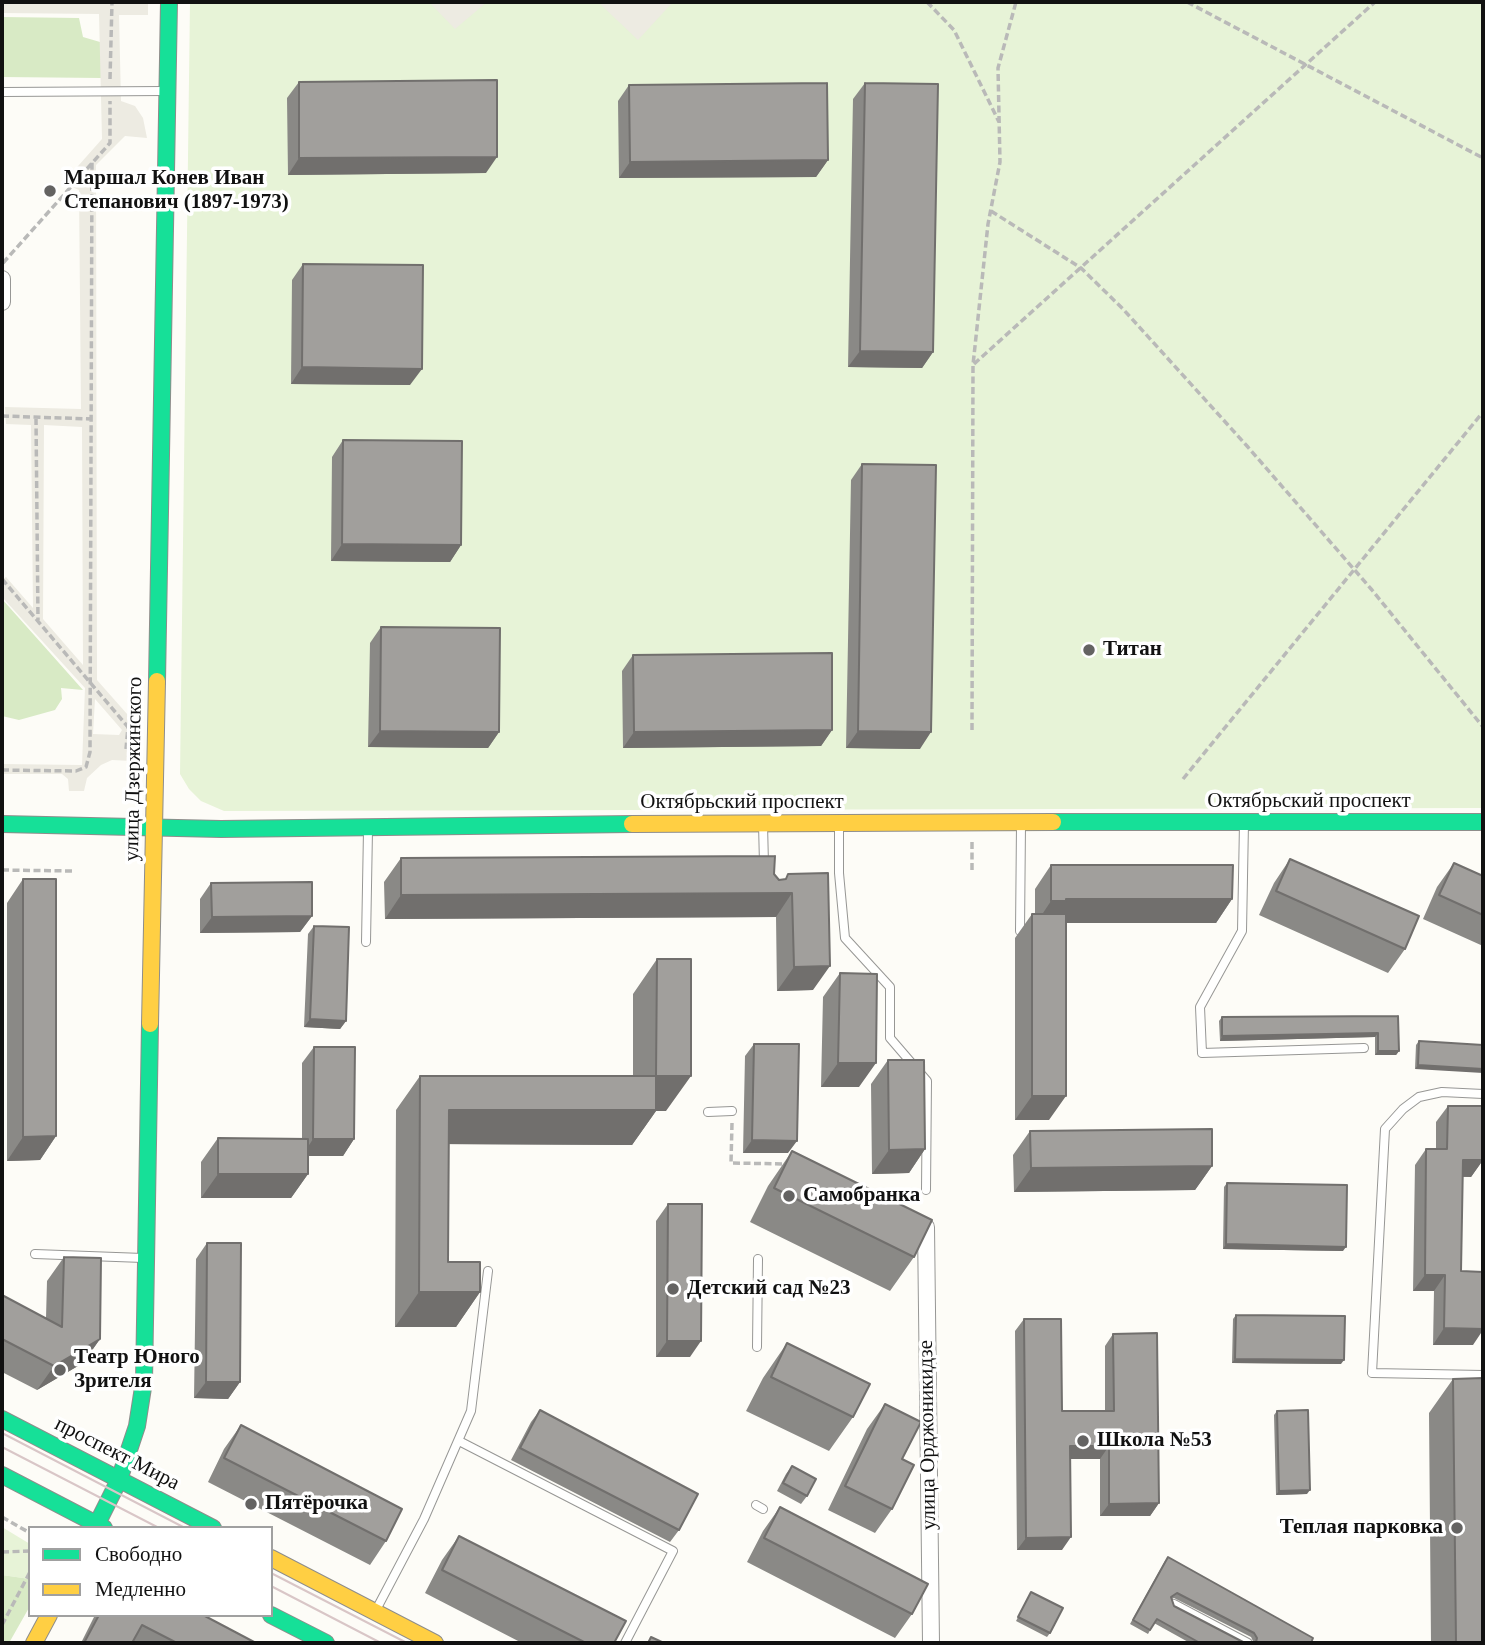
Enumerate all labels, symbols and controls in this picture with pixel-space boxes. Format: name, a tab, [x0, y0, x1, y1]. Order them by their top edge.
place label: Маршал Конев Иван Степанович (1897-1973)	[64, 166, 289, 216]
marker: Маршал Конев Иван Степанович (1897-1973)	[42, 183, 58, 199]
place label: Титан	[1103, 637, 1162, 663]
marker: Титан	[1081, 642, 1097, 658]
street label: улица Дзержинского	[120, 676, 148, 862]
street label: Октябрьский проспект	[1207, 788, 1411, 814]
street label: Октябрьский проспект	[640, 789, 844, 815]
place label: Самобранка	[803, 1183, 920, 1209]
marker: Самобранка	[781, 1188, 797, 1204]
place label: Детский сад №23	[687, 1276, 851, 1302]
marker: Детский сад №23	[665, 1281, 681, 1297]
street label: улица Орджоникидзе	[914, 1340, 942, 1530]
place label: Театр Юного Зрителя	[74, 1345, 200, 1395]
marker: Театр Юного Зрителя	[52, 1362, 68, 1378]
street label: проспект Мира	[50, 1412, 184, 1496]
place label: Школа №53	[1097, 1428, 1212, 1454]
marker: Школа №53	[1075, 1433, 1091, 1449]
place label: Пятёрочка	[265, 1491, 368, 1517]
marker: Пятёрочка	[243, 1496, 259, 1512]
place label: Теплая парковка	[1280, 1515, 1443, 1541]
marker: Теплая парковка	[1449, 1520, 1465, 1536]
legend	[28, 1526, 273, 1617]
text: Свободно	[95, 1542, 182, 1566]
text: Медленно	[95, 1577, 186, 1601]

